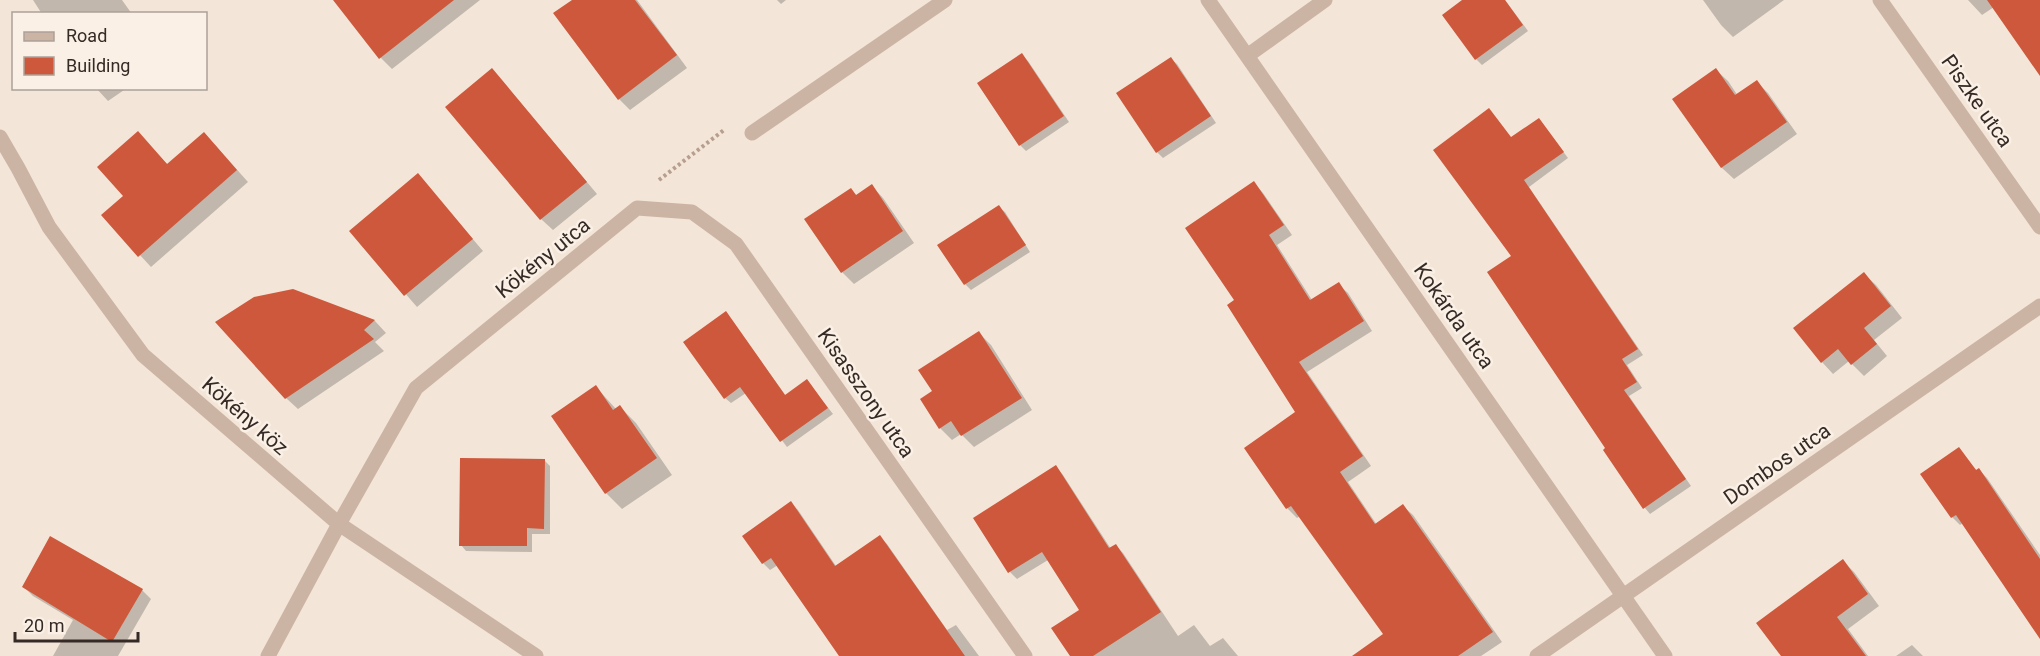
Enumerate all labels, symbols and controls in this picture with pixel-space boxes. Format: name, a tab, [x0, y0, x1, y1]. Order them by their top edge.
legend	[12, 12, 207, 90]
text: Road	[66, 25, 107, 46]
street label: Piszke utca	[1936, 50, 2018, 152]
text: Building	[66, 55, 130, 76]
street label: Kökény utca	[491, 213, 595, 303]
street label: Kokárda utca	[1409, 259, 1499, 373]
street label: Kisasszony utca	[813, 324, 919, 462]
street label: Kökény köz	[197, 372, 293, 460]
street label: Dombos utca	[1719, 418, 1835, 510]
scale bar	[15, 605, 138, 643]
text: 20 m	[24, 615, 64, 636]

